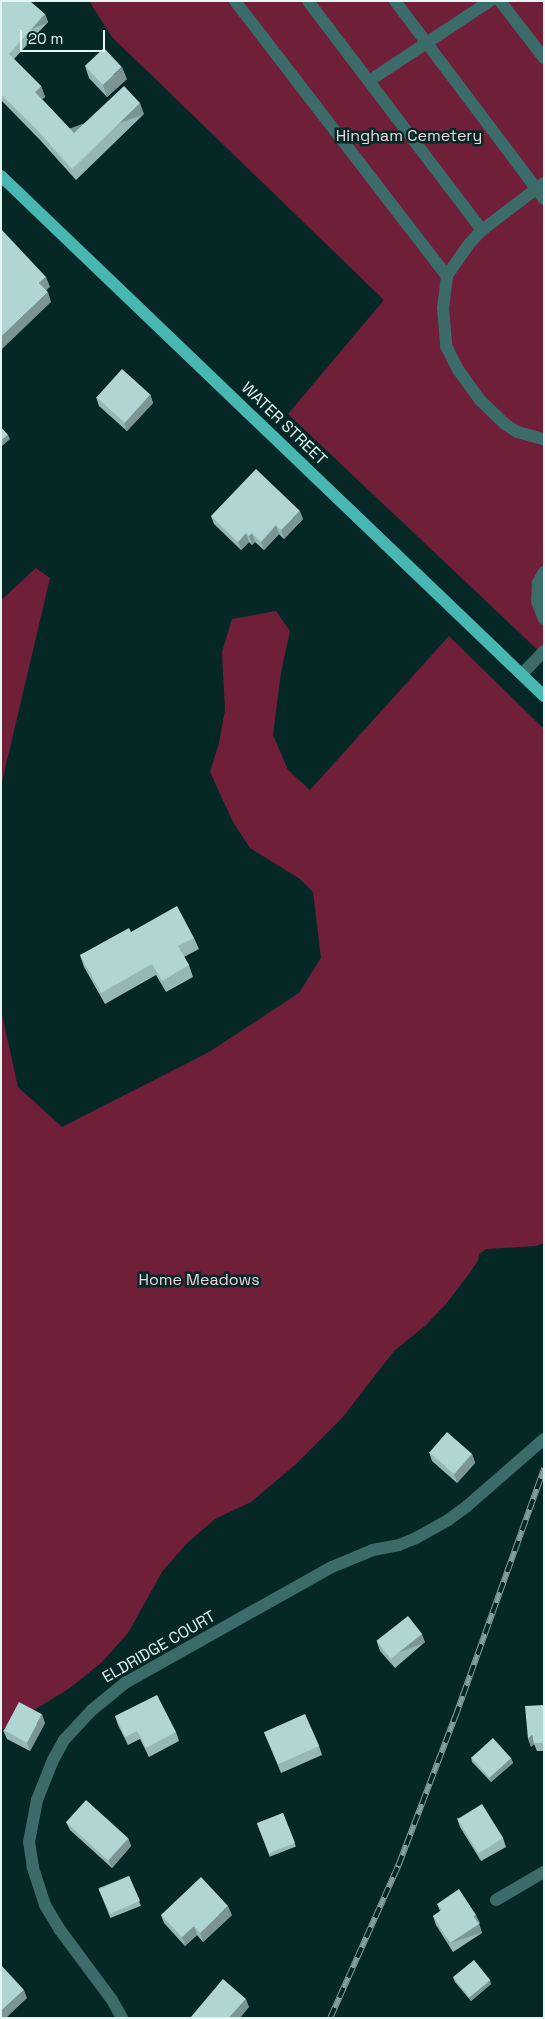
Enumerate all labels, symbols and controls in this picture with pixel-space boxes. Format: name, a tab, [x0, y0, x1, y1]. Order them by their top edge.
scale bar	[22, 20, 108, 52]
text: 20 m	[28, 29, 63, 48]
park label: Hingham Cemetery	[336, 126, 482, 146]
street label: WATER STREET	[237, 378, 331, 470]
park label: Home Meadows	[138, 1270, 260, 1290]
street label: ELDRIDGE COURT	[99, 1607, 219, 1687]

